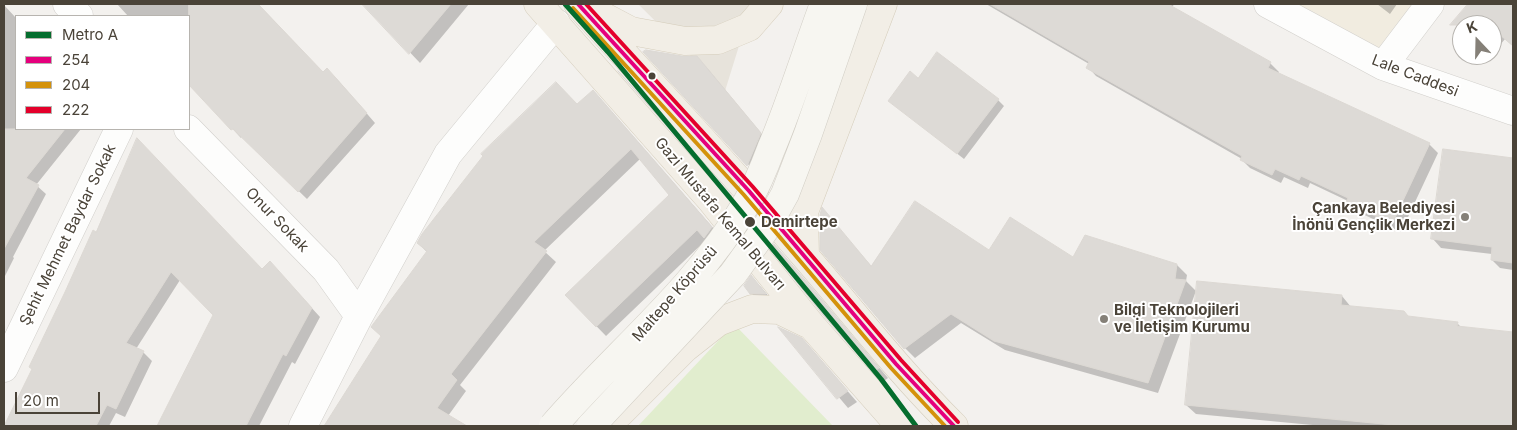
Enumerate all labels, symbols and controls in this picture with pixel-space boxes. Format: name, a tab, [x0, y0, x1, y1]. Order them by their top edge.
legend	[15, 15, 190, 130]
north arrow	[1452, 15, 1502, 65]
text: K	[1464, 17, 1480, 36]
text: Metro A	[62, 25, 118, 44]
text: 254	[62, 50, 90, 69]
street label: Lale Caddesi	[1369, 51, 1461, 101]
unlabelled marker	[647, 71, 657, 81]
text: 204	[62, 75, 90, 94]
text: 222	[62, 100, 89, 119]
street label: Gazi Mustafa Kemal Bulvarı	[651, 134, 789, 294]
street label: Şehit Mehmet Baydar Sokak	[16, 141, 120, 329]
street label: Onur Sokak	[242, 184, 312, 256]
place label: Çankaya Belediyesi İnönü Gençlik Merkezi	[1292, 199, 1455, 234]
marker: Çankaya Belediyesi İnönü Gençlik Merkezi	[1459, 211, 1471, 223]
place label: Demirtepe	[761, 213, 838, 231]
marker: Demirtepe	[743, 215, 757, 229]
street label: Maltepe Köprüsü	[629, 243, 721, 345]
place label: Bilgi Teknolojileri ve İletişim Kurumu	[1114, 301, 1250, 336]
marker: Bilgi Teknolojileri ve İletişim Kurumu	[1098, 313, 1110, 325]
scale bar	[18, 382, 102, 414]
text: 20 m	[23, 391, 59, 410]

